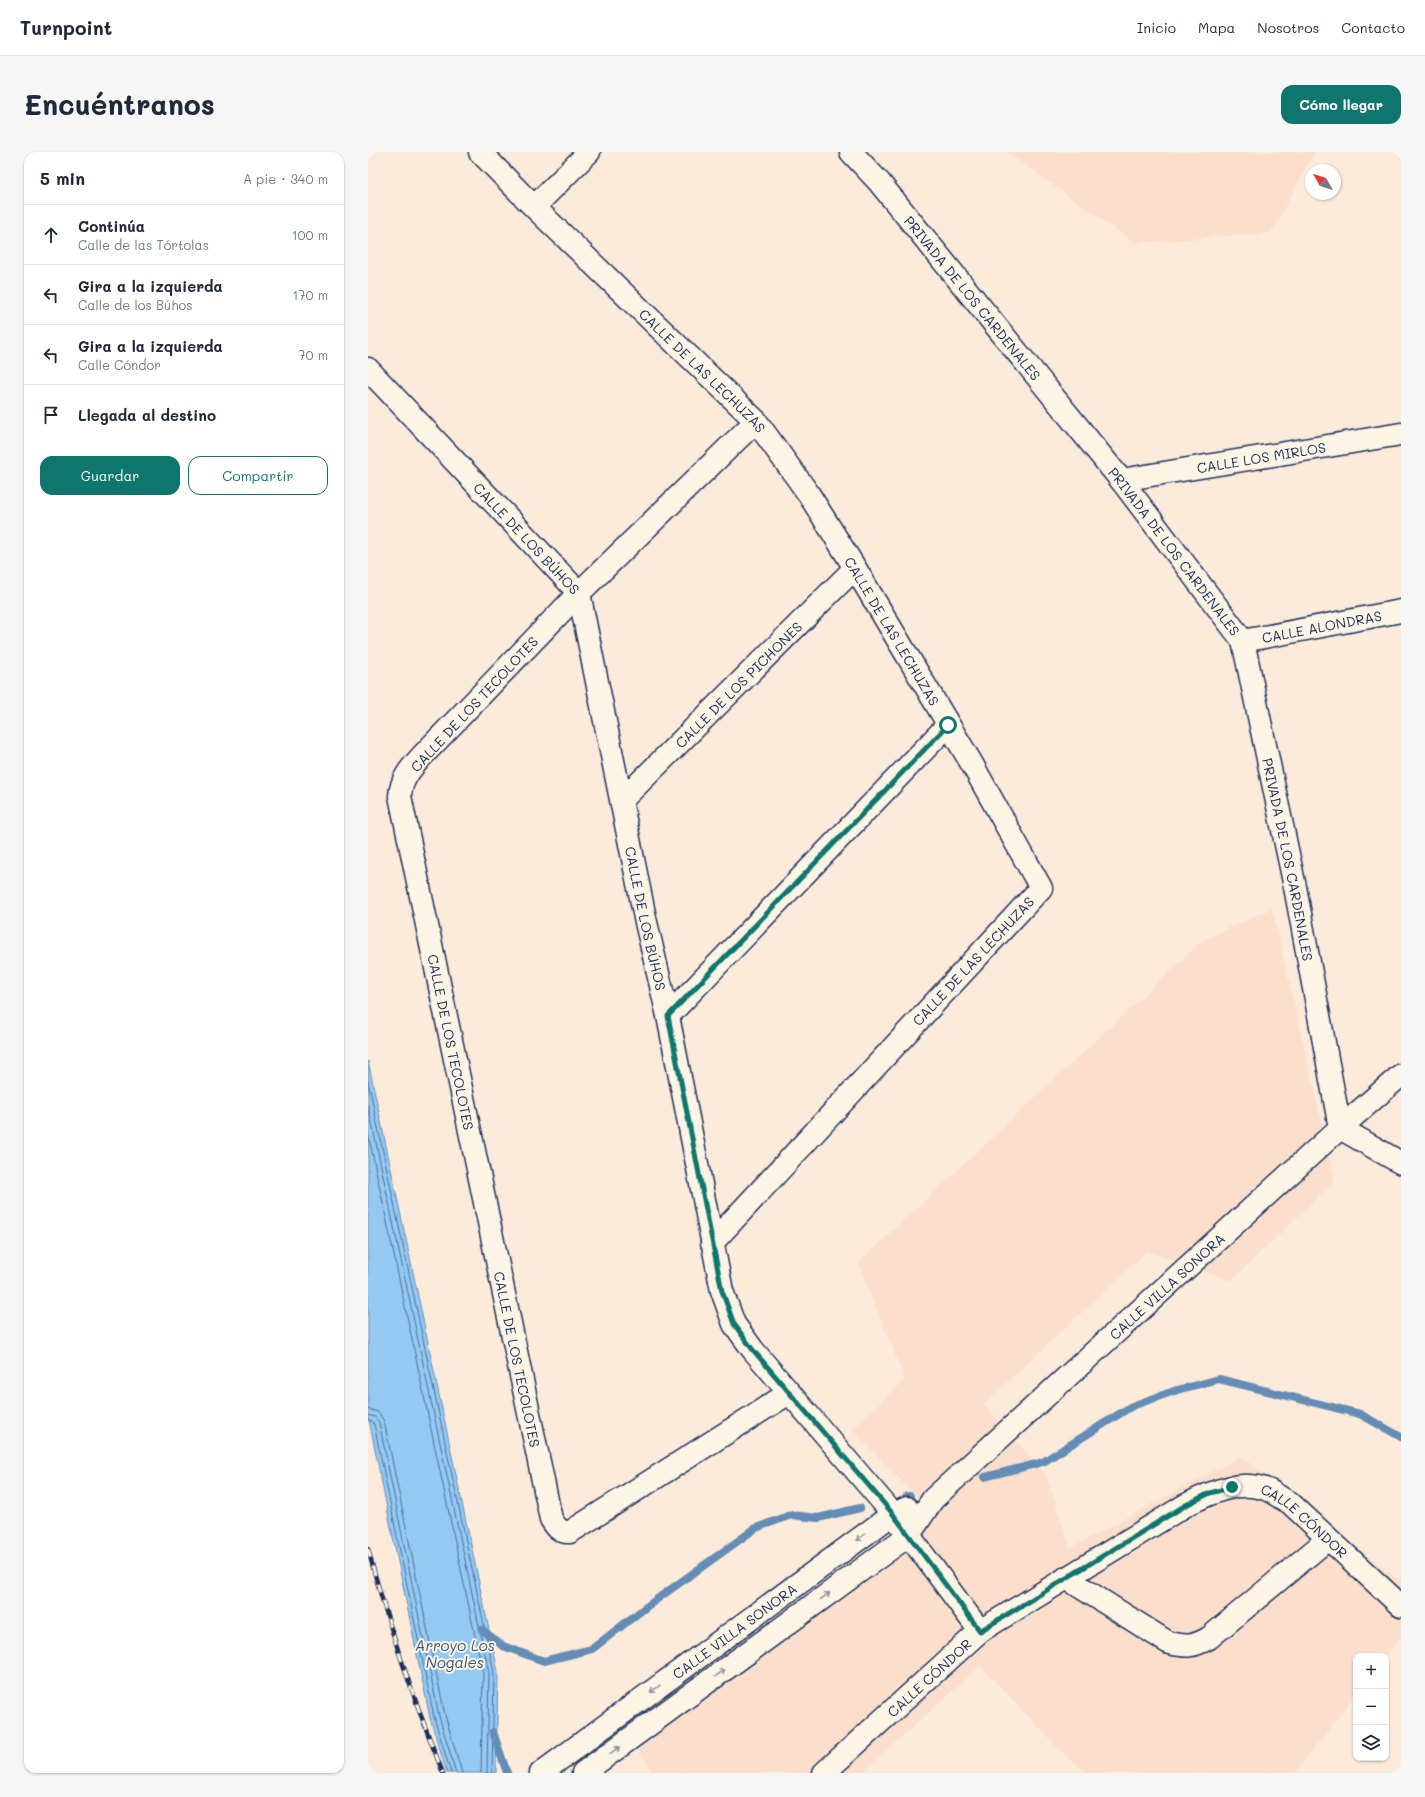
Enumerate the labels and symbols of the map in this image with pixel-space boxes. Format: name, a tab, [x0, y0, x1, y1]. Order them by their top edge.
north arrow	[1305, 164, 1341, 200]
street label: PRIVADA DE LOS CARDENALES	[900, 211, 1046, 384]
street label: CALLE DE LAS LECHUZAS	[635, 304, 771, 436]
street label: CALLE LOS MIRLOS	[1195, 437, 1327, 477]
street label: PRIVADA DE LOS CARDENALES	[1105, 463, 1245, 639]
street label: CALLE DE LOS BÚHOS	[470, 478, 584, 598]
street label: CALLE DE LAS LECHUZAS	[841, 553, 944, 709]
street label: CALLE ALONDRAS	[1260, 605, 1383, 647]
street label: CALLE DE LOS PICHONES	[671, 617, 806, 752]
street label: CALLE DE LOS TECOLOTES	[406, 632, 542, 776]
route start	[939, 716, 957, 734]
street label: PRIVADA DE LOS CARDENALES	[1258, 756, 1318, 963]
street label: CALLE DE LOS BÚHOS	[621, 845, 671, 992]
street label: CALLE DE LAS LECHUZAS	[908, 892, 1038, 1030]
street label: CALLE DE LOS TECOLOTES	[424, 952, 479, 1132]
street label: CALLE VILLA SONORA	[1105, 1228, 1229, 1344]
street label: CALLE DE LOS TECOLOTES	[490, 1269, 545, 1449]
route end	[1223, 1478, 1241, 1496]
street label: CALLE CÓNDOR	[1258, 1479, 1352, 1562]
one-way arrow	[856, 1532, 867, 1541]
street label: CALLE VILLA SONORA	[668, 1579, 800, 1683]
one-way arrow	[819, 1592, 830, 1601]
street label: CALLE CÓNDOR	[883, 1634, 975, 1721]
water label: Arroyo Los Nogales	[415, 1635, 495, 1672]
one-way arrow	[714, 1669, 725, 1677]
one-way arrow	[650, 1684, 661, 1693]
one-way arrow	[609, 1746, 620, 1754]

